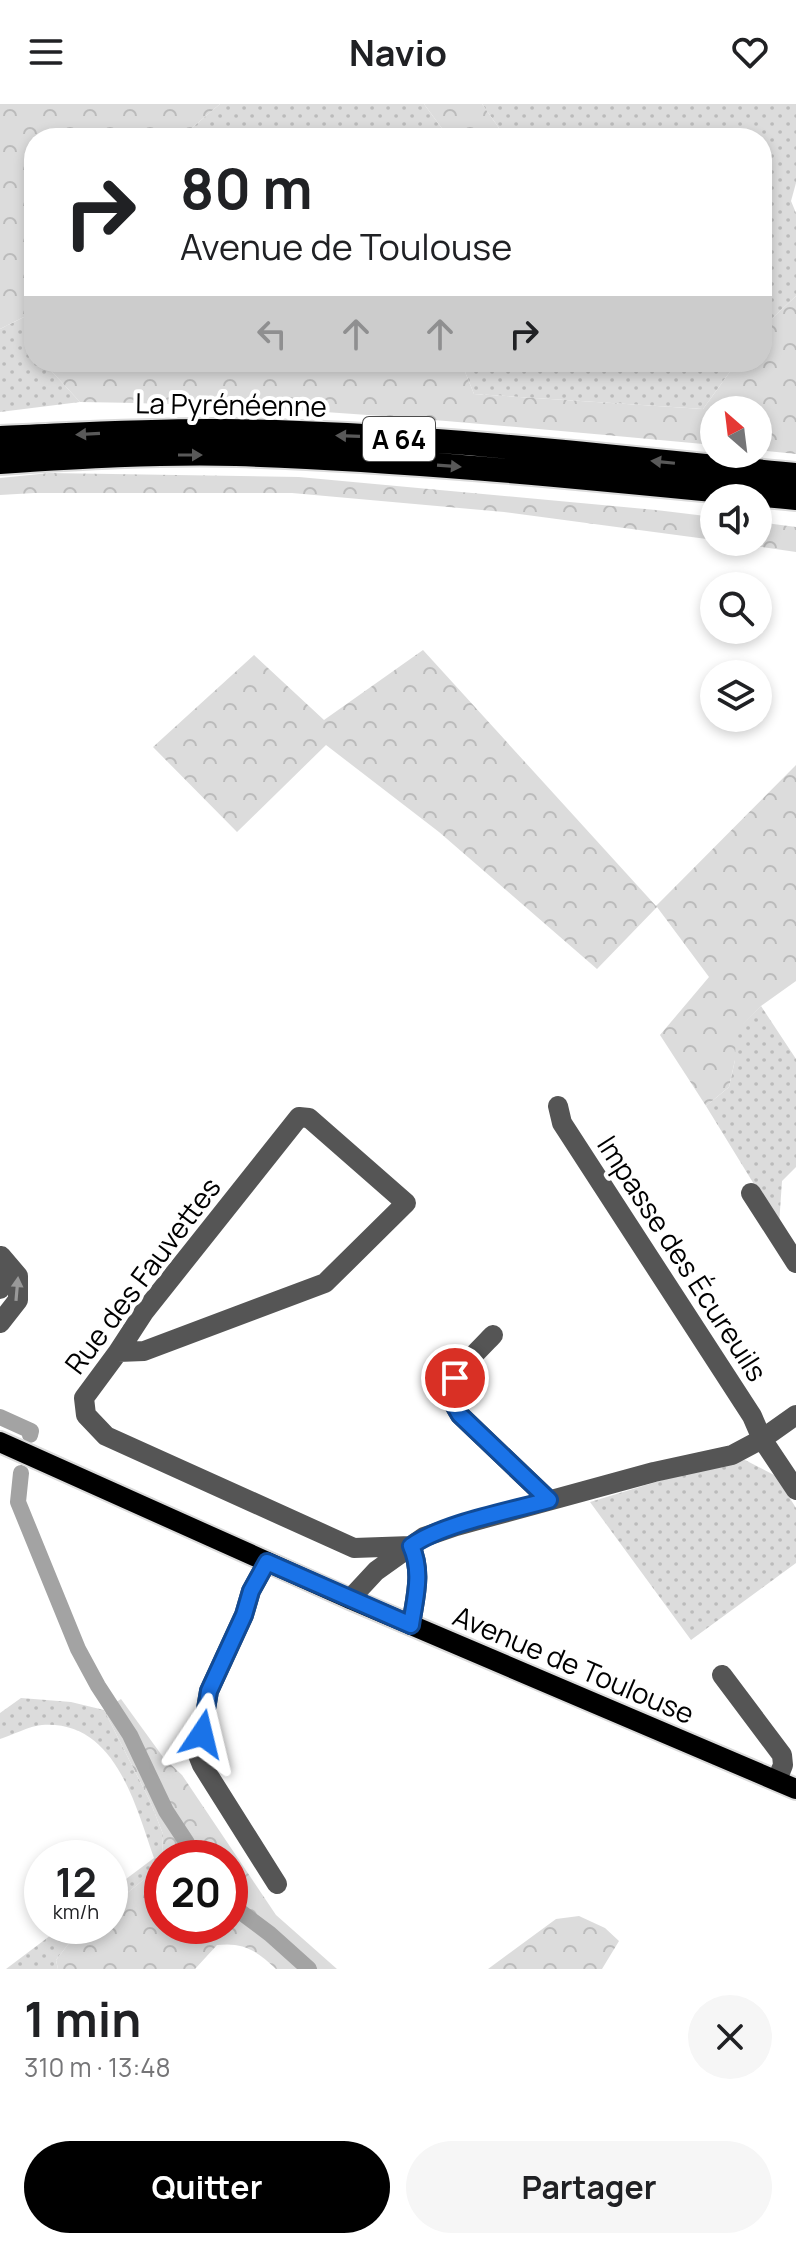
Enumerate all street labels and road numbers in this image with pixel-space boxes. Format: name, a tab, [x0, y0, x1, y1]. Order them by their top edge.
street label: La Pyrénéenne	[135, 383, 327, 425]
road number: A 64	[363, 417, 435, 461]
street label: Impasse des Écureuils	[589, 1128, 777, 1388]
street label: Rue des Fauvettes	[55, 1169, 229, 1381]
street label: Avenue de Toulouse	[448, 1596, 700, 1732]

